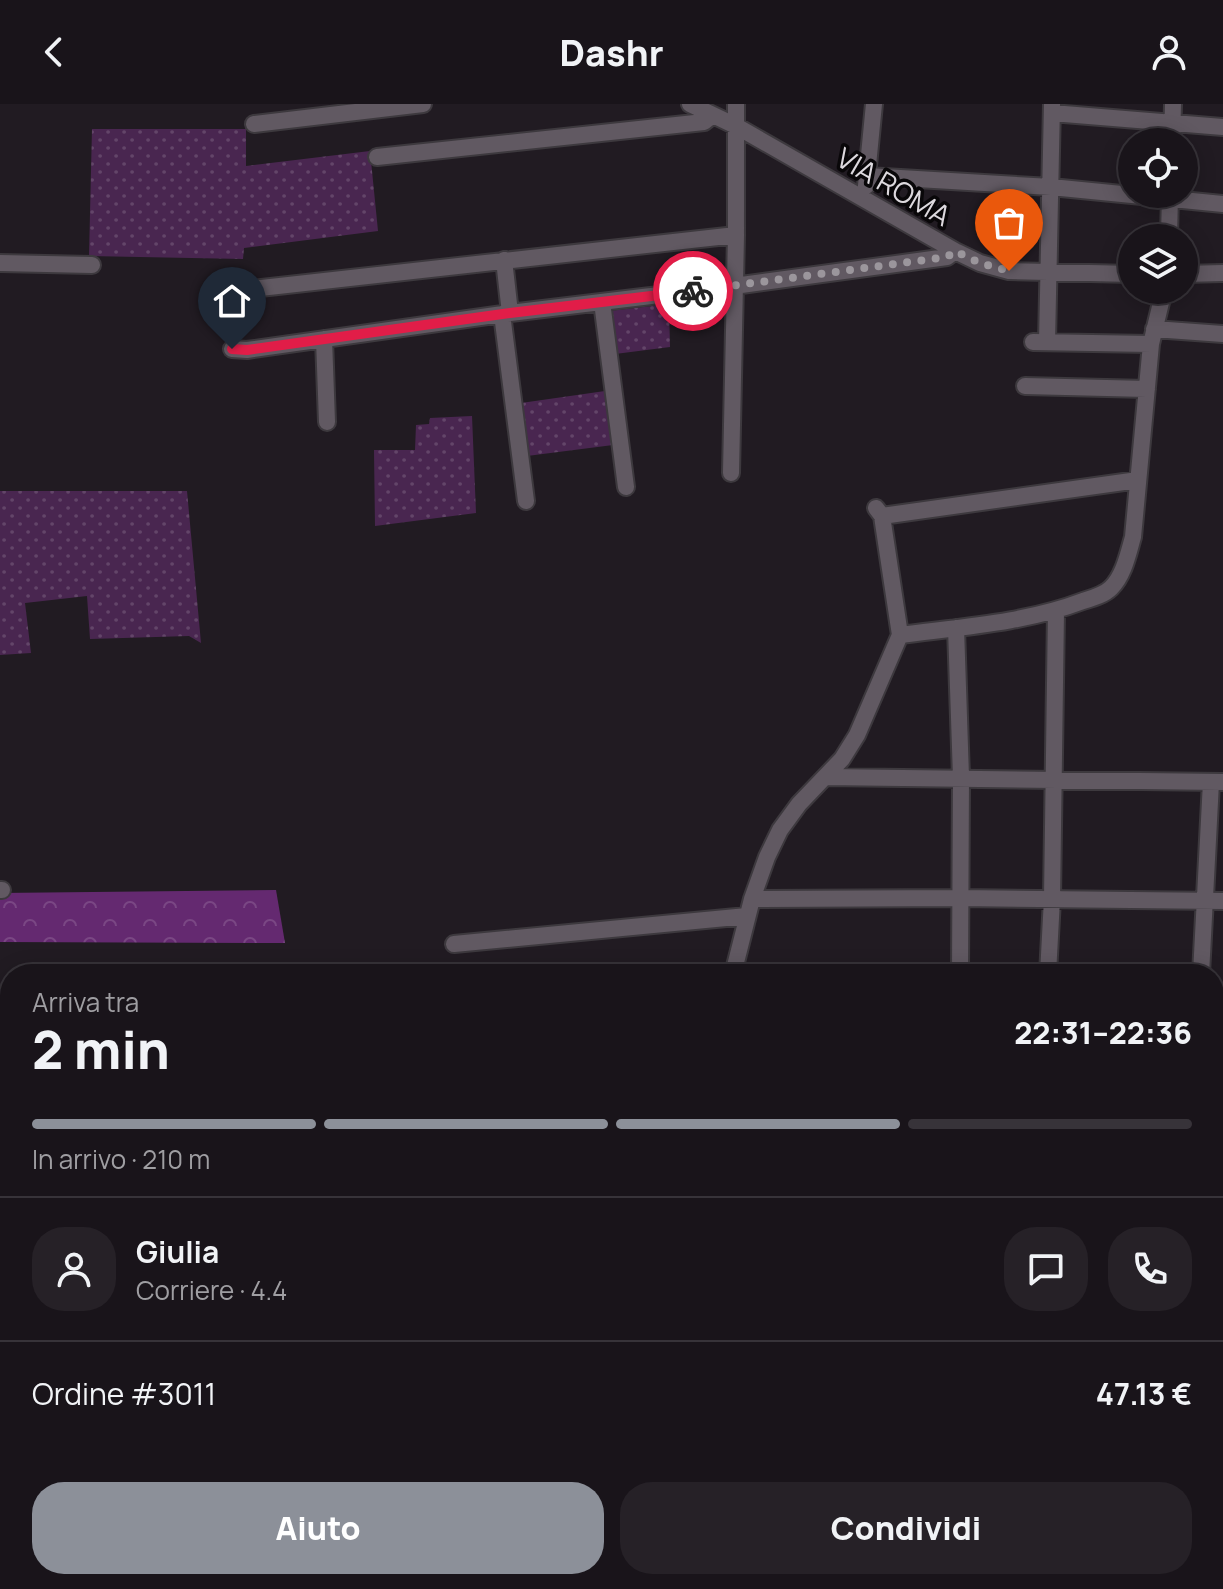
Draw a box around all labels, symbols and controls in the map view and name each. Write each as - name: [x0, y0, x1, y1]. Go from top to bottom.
- text: Dashr: [560, 28, 663, 77]
- icon: back: [32, 30, 76, 74]
- icon: person: [1147, 30, 1191, 74]
- map controls: [1118, 128, 1198, 304]
- button: locate: [1118, 128, 1198, 208]
- street label: VIA ROMA: [830, 138, 958, 234]
- pin: [975, 189, 1043, 271]
- icon: bag: [987, 201, 1031, 245]
- button: layers: [1118, 224, 1198, 304]
- courier: [653, 251, 733, 331]
- pin: [198, 267, 266, 349]
- icon: bike: [671, 269, 715, 313]
- icon: home: [210, 279, 254, 323]
- text: Arriva tra: [32, 984, 139, 1020]
- text: 22:31–22:36: [1014, 1012, 1192, 1053]
- text: 2 min: [32, 1014, 170, 1085]
- text: In arrivo · 210 m: [32, 1141, 210, 1177]
- button: person: [32, 1227, 116, 1311]
- button: chat: [1004, 1227, 1088, 1311]
- button: phone: [1108, 1227, 1192, 1311]
- text: Giulia: [136, 1231, 219, 1272]
- text: Corriere · 4.4: [136, 1272, 287, 1308]
- text: Ordine #3011: [32, 1373, 216, 1414]
- text: 47.13 €: [1096, 1373, 1192, 1414]
- button: Aiuto: [32, 1482, 604, 1574]
- button: Condividi: [620, 1482, 1192, 1574]

